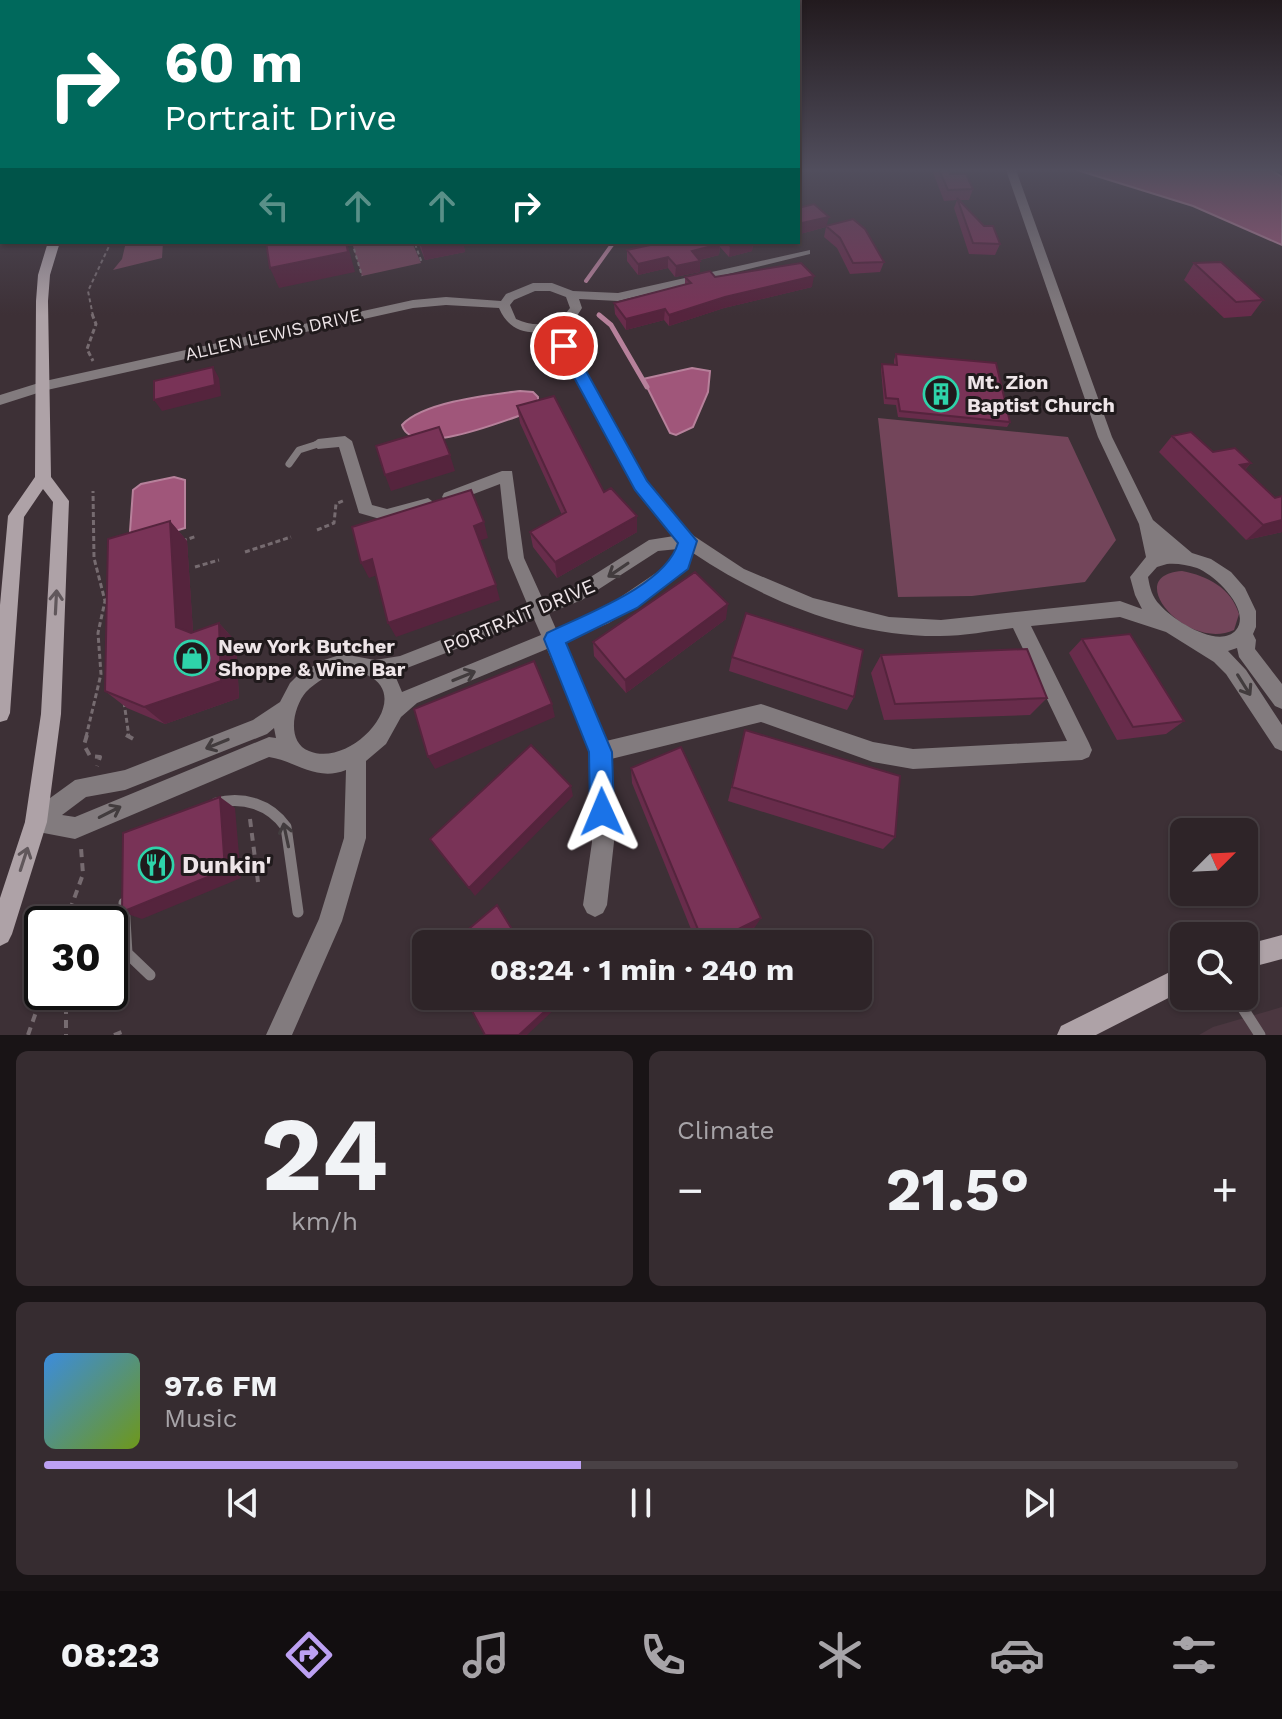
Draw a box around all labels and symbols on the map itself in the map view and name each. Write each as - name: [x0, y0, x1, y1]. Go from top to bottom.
- street label: ALLEN LEWIS DRIVE: [183, 303, 363, 365]
- pin: [530, 312, 598, 380]
- place label: Mt. Zion Baptist Church: [967, 370, 1115, 417]
- building icon: Mt. Zion Baptist Church: [922, 375, 960, 413]
- one-way arrow: [607, 562, 630, 578]
- street label: PORTRAIT DRIVE: [440, 573, 598, 659]
- one-way arrow: [49, 589, 64, 616]
- place label: New York Butcher Shoppe & Wine Bar: [218, 634, 406, 681]
- shop icon: New York Butcher Shoppe & Wine Bar: [173, 639, 211, 677]
- one-way arrow: [451, 667, 476, 682]
- one-way arrow: [1237, 673, 1253, 696]
- one-way arrow: [205, 738, 230, 753]
- position arrow: [560, 770, 644, 854]
- one-way arrow: [97, 804, 121, 820]
- north arrow: [1170, 818, 1258, 906]
- one-way arrow: [278, 823, 293, 849]
- restaurant icon: Dunkin': [137, 846, 175, 884]
- one-way arrow: [17, 847, 32, 873]
- place label: Dunkin': [182, 851, 272, 879]
- speed limit sign: 30: [24, 906, 128, 1010]

